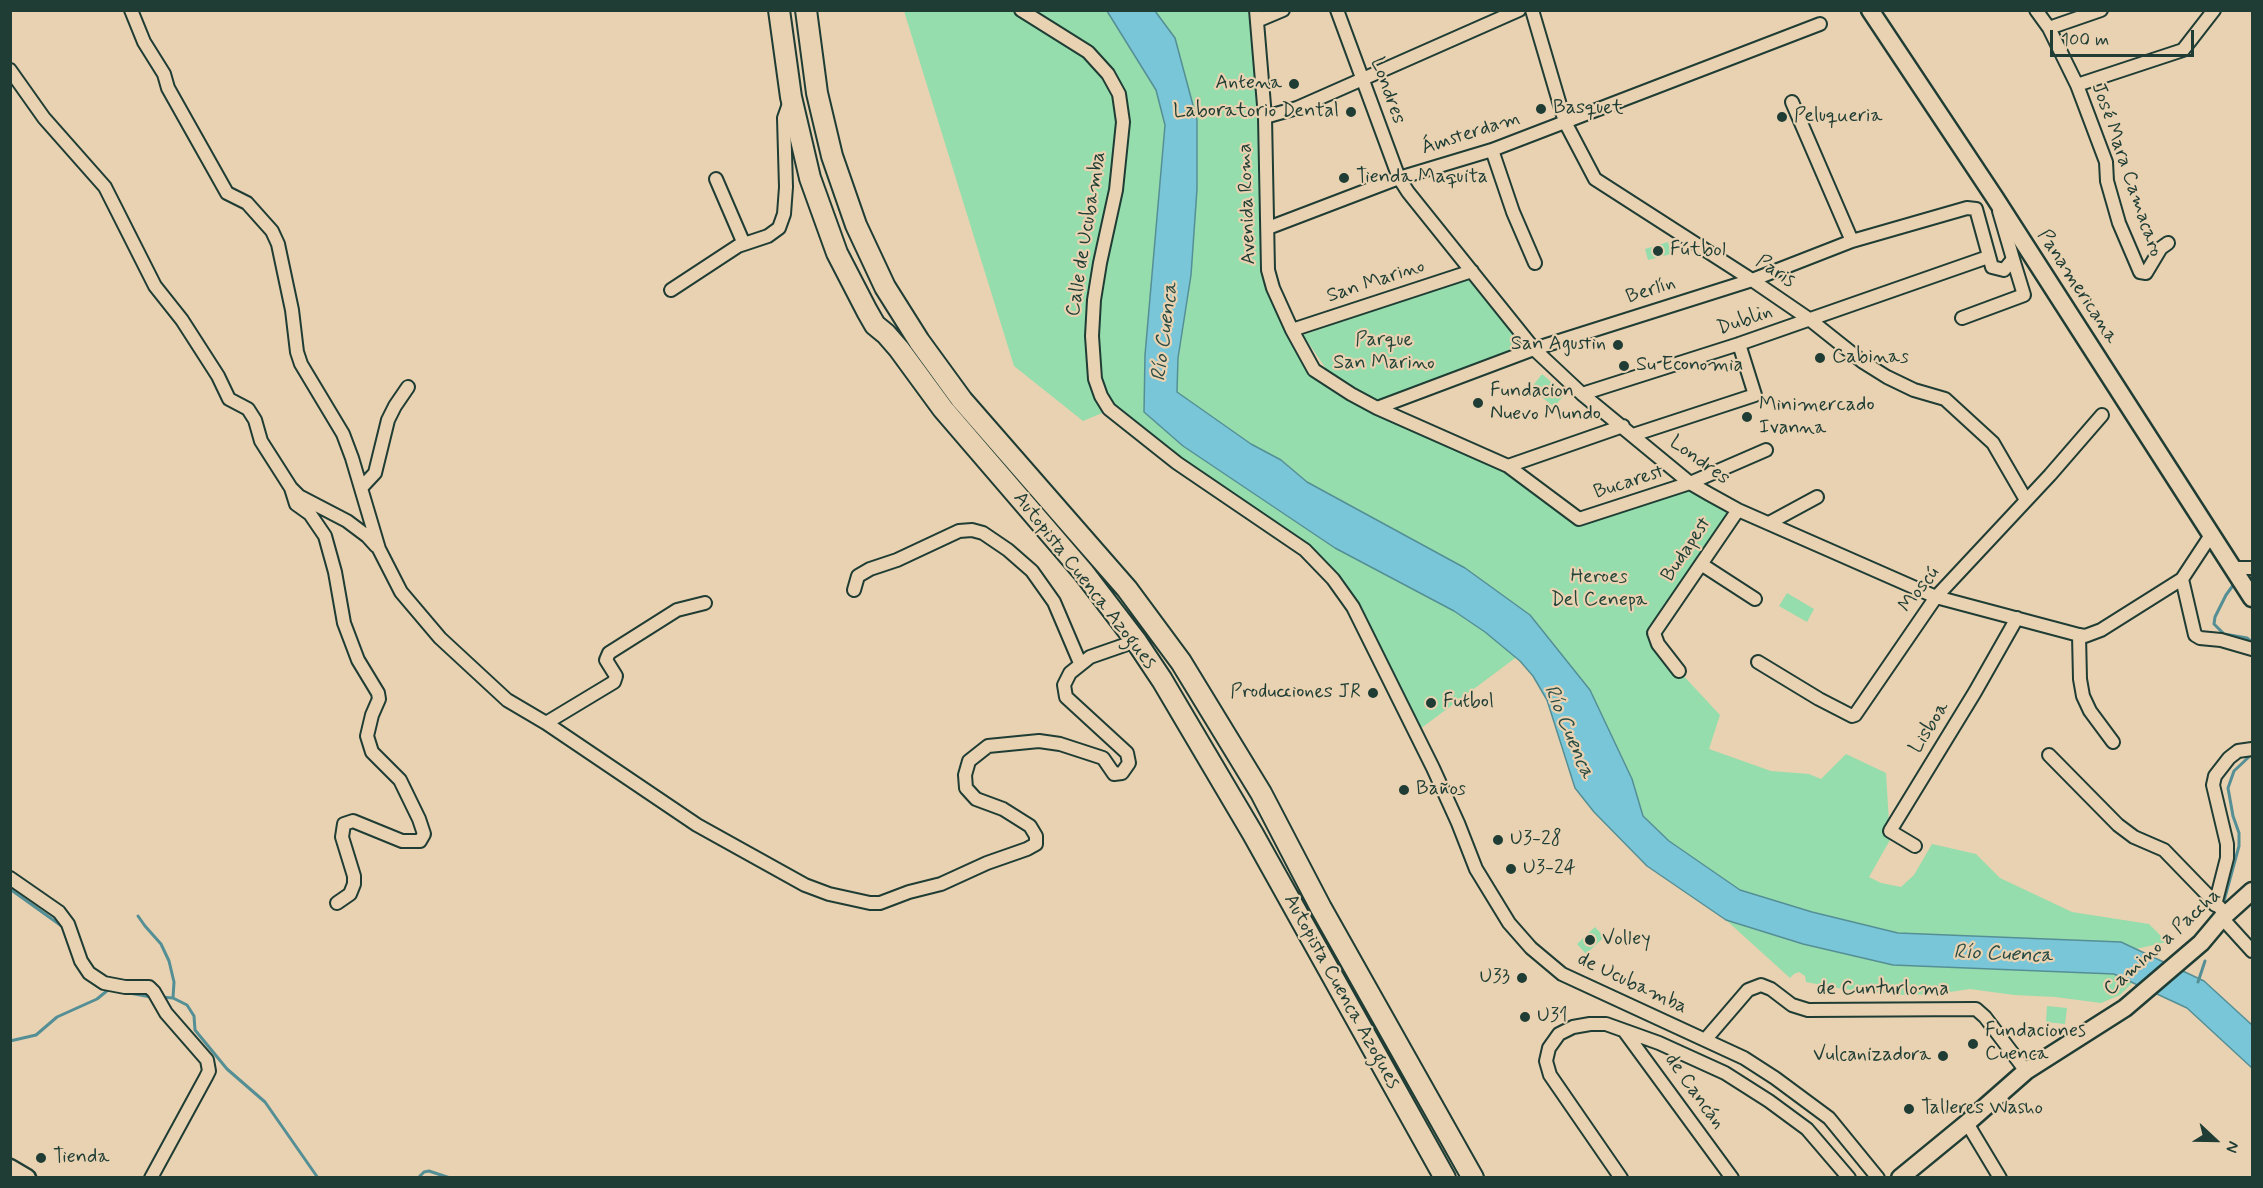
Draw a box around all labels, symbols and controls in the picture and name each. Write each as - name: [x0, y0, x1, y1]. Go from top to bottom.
- scale bar: [2053, 18, 2197, 56]
- text: 100 m: [2061, 28, 2109, 52]
- street label: Londres: [1364, 55, 1410, 127]
- place label: Antena: [1215, 72, 1282, 96]
- marker: Antena: [1287, 77, 1301, 91]
- street label: José Mara Camacaro: [2085, 80, 2167, 260]
- place label: Basquet: [1553, 97, 1624, 121]
- place label: Laboratorio Dental: [1173, 100, 1339, 124]
- marker: Basquet: [1534, 102, 1548, 116]
- marker: Laboratorio Dental: [1344, 105, 1358, 119]
- place label: Peluqueria: [1794, 105, 1883, 129]
- street label: Ámsterdam: [1419, 107, 1523, 161]
- marker: Peluqueria: [1775, 110, 1789, 124]
- street label: Avenida Roma: [1234, 143, 1262, 265]
- street label: Calle de Ucubamba: [1062, 150, 1112, 318]
- place label: Tienda Maquita: [1356, 166, 1488, 190]
- marker: Tienda Maquita: [1337, 171, 1351, 185]
- street label: Panamericana: [2031, 225, 2123, 349]
- place label: Fútbol: [1670, 239, 1726, 263]
- marker: Fútbol: [1651, 244, 1665, 258]
- street label: Paris: [1751, 250, 1799, 294]
- street label: San Marino: [1324, 255, 1428, 309]
- street label: Berlín: [1623, 272, 1679, 310]
- water label: Río Cuenca: [1147, 281, 1185, 383]
- street label: Dublin: [1714, 300, 1776, 342]
- park label: Parque San Marino: [1333, 329, 1435, 376]
- place label: San Agustin: [1511, 333, 1606, 357]
- marker: San Agustin: [1611, 338, 1625, 352]
- place label: Cabinas: [1832, 346, 1909, 370]
- marker: Cabinas: [1813, 351, 1827, 365]
- place label: Su Economia: [1636, 354, 1743, 378]
- marker: Su Economia: [1617, 359, 1631, 373]
- place label: Fundacion Nuevo Mundo: [1490, 380, 1601, 427]
- place label: Minimercado Ivanna: [1759, 394, 1875, 441]
- marker: Fundacion Nuevo Mundo: [1471, 396, 1485, 410]
- marker: Minimercado Ivanna: [1740, 410, 1754, 424]
- street label: Londres: [1664, 431, 1734, 491]
- street label: Bucarest: [1591, 460, 1667, 506]
- street label: Autopista Cuenca Azogues: [1007, 487, 1161, 675]
- street label: Budapest: [1657, 513, 1717, 587]
- street label: Moscú: [1895, 562, 1945, 618]
- park label: Heroes Del Cenepa: [1551, 566, 1647, 613]
- place label: Producciones JR: [1230, 681, 1361, 705]
- water label: Río Cuenca: [1537, 681, 1599, 783]
- marker: Producciones JR: [1366, 686, 1380, 700]
- place label: Futbol: [1443, 691, 1494, 715]
- marker: Futbol: [1424, 696, 1438, 710]
- street label: Lisboa: [1905, 698, 1955, 758]
- place label: Baños: [1416, 778, 1466, 802]
- marker: Baños: [1397, 783, 1411, 797]
- place label: U3-28: [1510, 828, 1562, 852]
- marker: U3-28: [1491, 833, 1505, 847]
- place label: U3-24: [1523, 857, 1576, 881]
- marker: U3-24: [1504, 862, 1518, 876]
- street label: Camino a Paccha: [2100, 884, 2226, 1002]
- street label: Autopista Cuenca Azogues: [1277, 890, 1405, 1094]
- place label: Volley: [1602, 928, 1651, 952]
- marker: Volley: [1583, 933, 1597, 947]
- water label: Río Cuenca: [1953, 941, 2053, 969]
- street label: de Ucubamba: [1573, 948, 1691, 1020]
- place label: U33: [1480, 966, 1510, 990]
- marker: U33: [1515, 971, 1529, 985]
- street label: de Cunturloma: [1817, 978, 1949, 1002]
- place label: U31: [1537, 1005, 1568, 1029]
- marker: U31: [1518, 1010, 1532, 1024]
- place label: Fundaciones Cuenca: [1985, 1020, 2086, 1067]
- marker: Fundaciones Cuenca: [1966, 1037, 1980, 1051]
- place label: Vulcanizadora: [1813, 1044, 1931, 1068]
- marker: Vulcanizadora: [1936, 1049, 1950, 1063]
- street label: de Cancán: [1659, 1050, 1729, 1134]
- place label: Talleres Washo: [1921, 1097, 2043, 1121]
- marker: Talleres Washo: [1902, 1102, 1916, 1116]
- north arrow: [2185, 1110, 2245, 1170]
- text: N: [2220, 1138, 2244, 1156]
- place label: Tienda: [53, 1146, 109, 1170]
- marker: Tienda: [34, 1151, 48, 1165]

